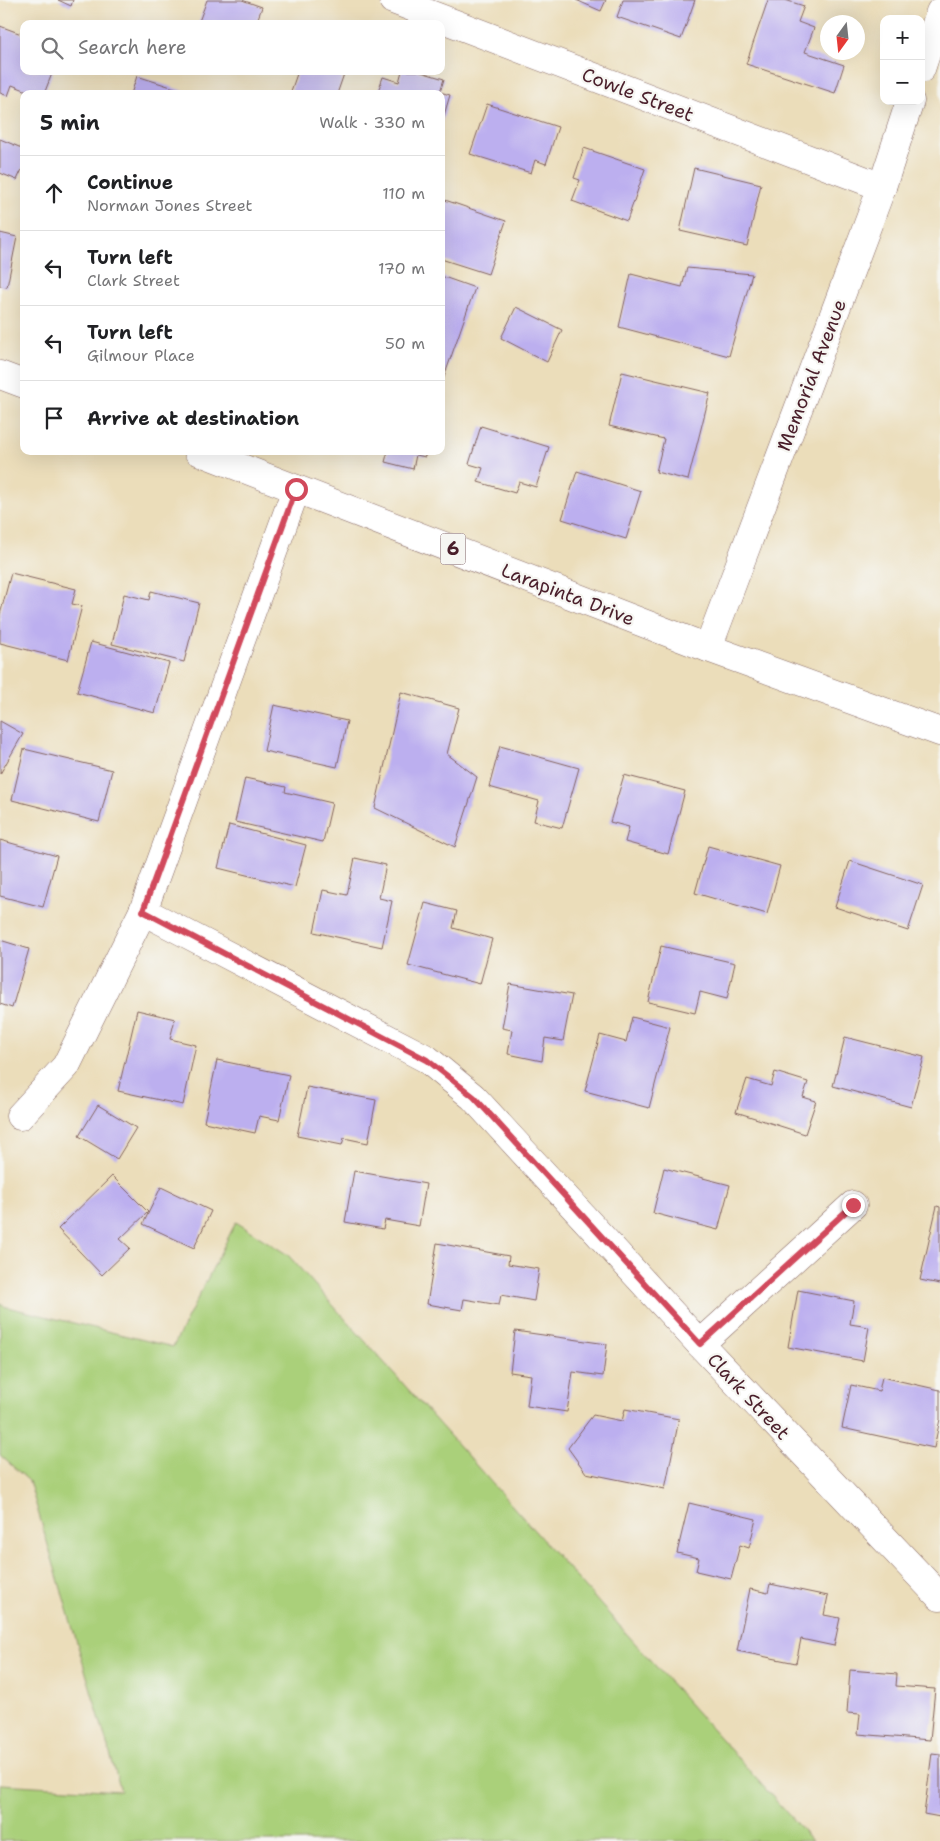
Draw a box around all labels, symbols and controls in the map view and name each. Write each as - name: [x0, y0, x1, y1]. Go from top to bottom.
- north arrow: [820, 15, 865, 60]
- map controls: [880, 15, 925, 105]
- button: +: [880, 15, 925, 60]
- search box: [20, 20, 445, 75]
- icon: search: [38, 34, 66, 62]
- text: Search here: [78, 35, 187, 60]
- button: −: [880, 60, 925, 105]
- street label: Cowle Street: [578, 62, 697, 127]
- text: 5 min: [40, 109, 100, 137]
- text: Walk · 330 m: [319, 112, 425, 133]
- text: Continue: [87, 170, 173, 195]
- icon: ahead: [40, 179, 68, 207]
- text: 110 m: [382, 183, 425, 204]
- text: Norman Jones Street: [87, 195, 253, 216]
- text: Turn left: [87, 245, 173, 270]
- icon: left: [40, 254, 68, 282]
- text: 170 m: [378, 258, 425, 279]
- text: Clark Street: [87, 270, 180, 291]
- street label: Memorial Avenue: [771, 296, 852, 455]
- text: Turn left: [87, 320, 173, 345]
- icon: left: [40, 329, 68, 357]
- text: 50 m: [385, 333, 425, 354]
- text: Gilmour Place: [87, 345, 195, 366]
- icon: arrive: [40, 404, 68, 432]
- text: Arrive at destination: [87, 406, 299, 431]
- route start: [285, 478, 308, 501]
- road number: 6: [440, 534, 466, 564]
- street label: Larapinta Drive: [497, 558, 638, 631]
- route end: [842, 1194, 865, 1217]
- street label: Clark Street: [702, 1347, 795, 1445]

